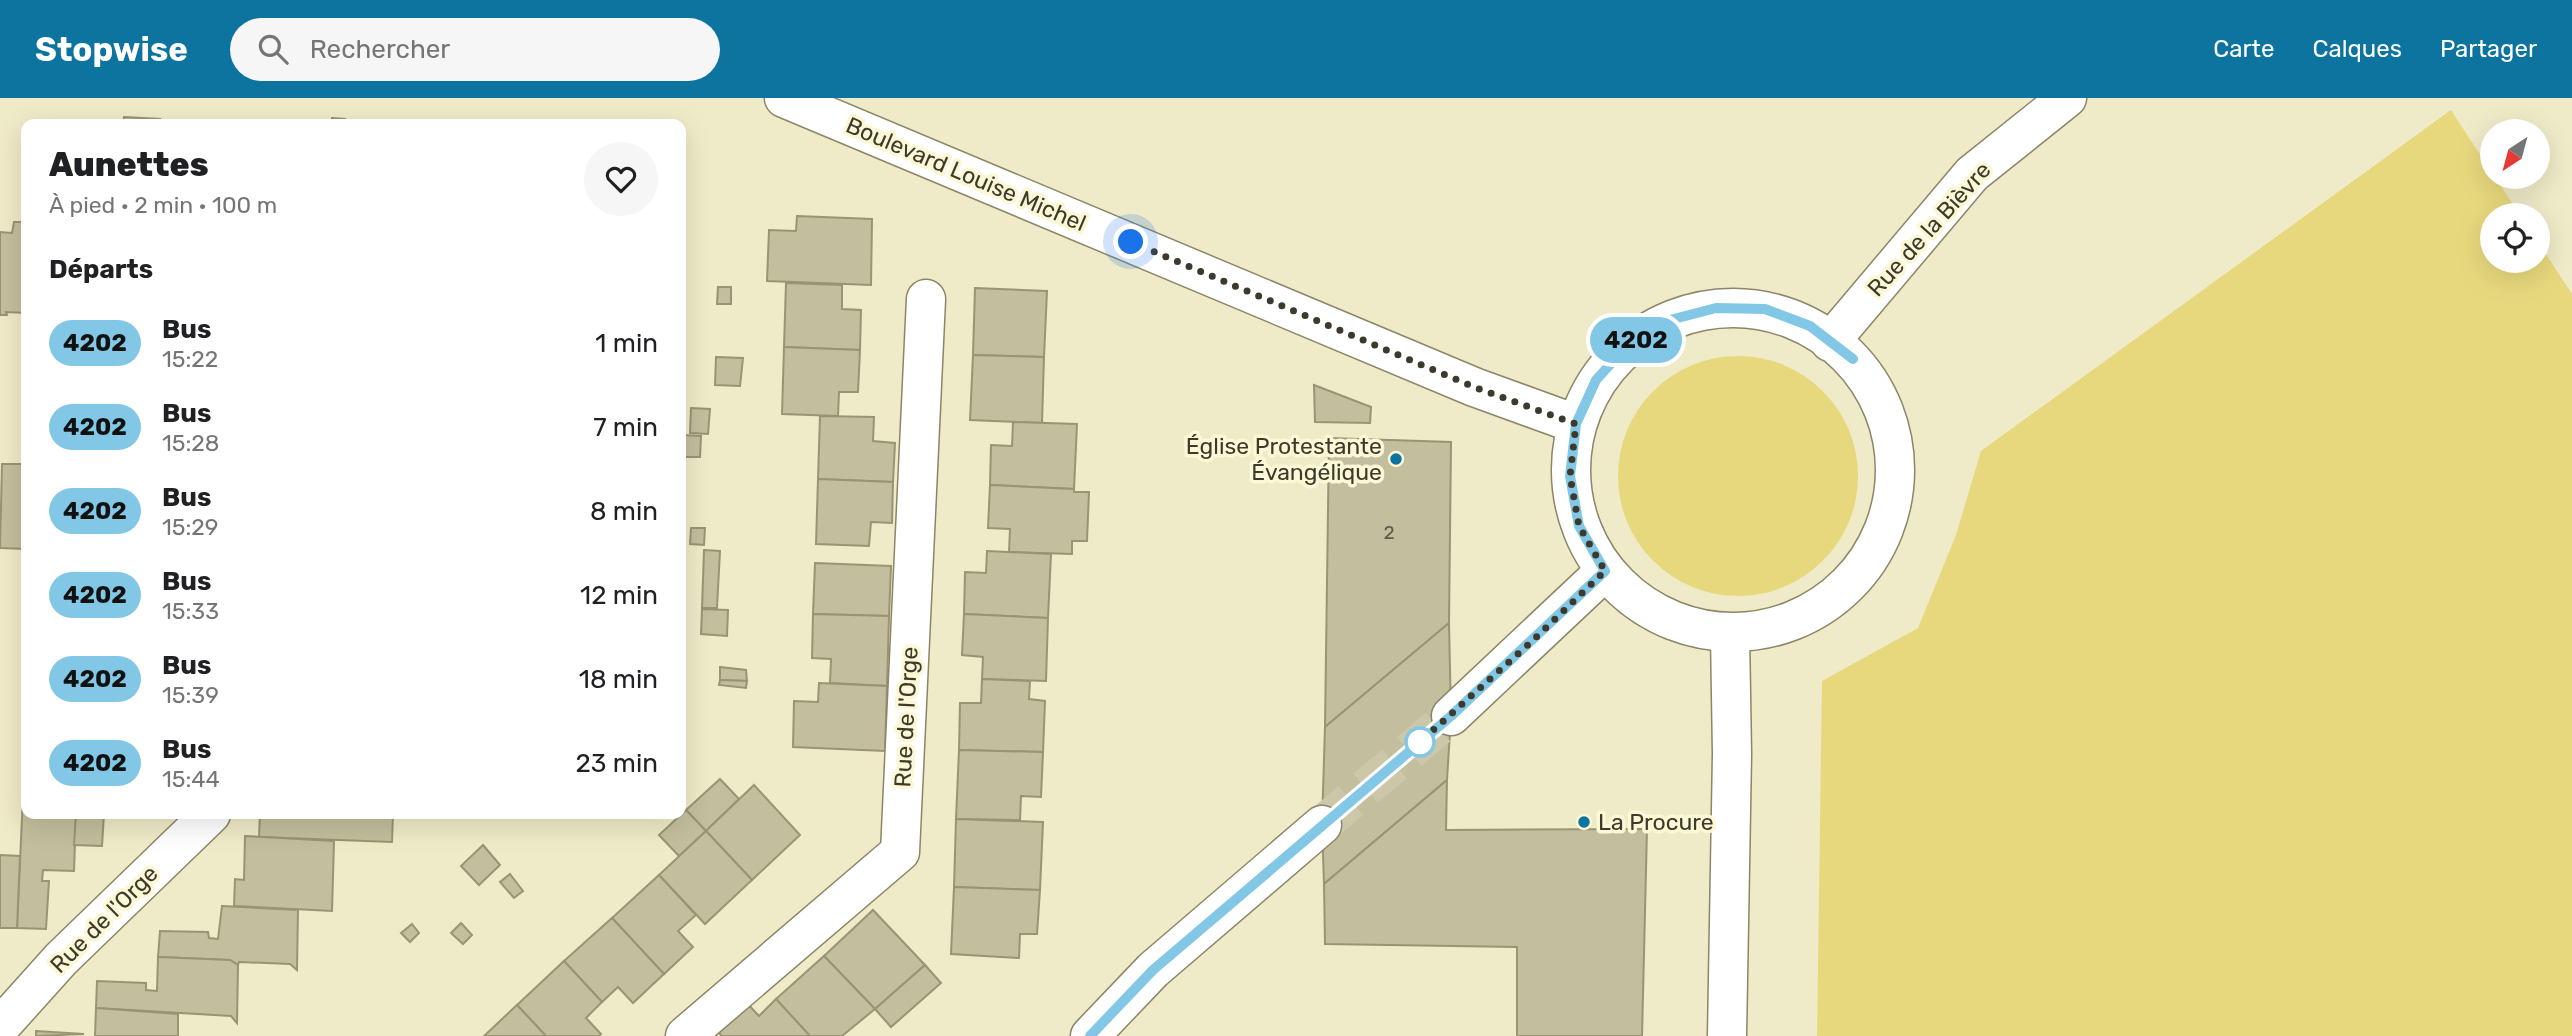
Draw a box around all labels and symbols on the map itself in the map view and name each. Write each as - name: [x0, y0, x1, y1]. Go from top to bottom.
- street label: Boulevard Louise Michel: [842, 111, 1090, 237]
- north arrow: [2480, 119, 2550, 189]
- street label: Rue de la Bièvre: [1861, 156, 1997, 302]
- your location: [1113, 224, 1148, 259]
- line badge: 4202: [1587, 317, 1685, 363]
- place label: Église Protestante Évangélique: [1186, 432, 1382, 486]
- marker: Église Protestante Évangélique: [1388, 451, 1404, 467]
- house number: 2: [1383, 521, 1395, 544]
- street label: Rue de l'Orge: [888, 646, 924, 788]
- unlabelled marker: [1405, 727, 1435, 757]
- place label: La Procure: [1598, 808, 1714, 836]
- marker: La Procure: [1576, 814, 1592, 830]
- street label: Rue de l'Orge: [44, 859, 164, 979]

